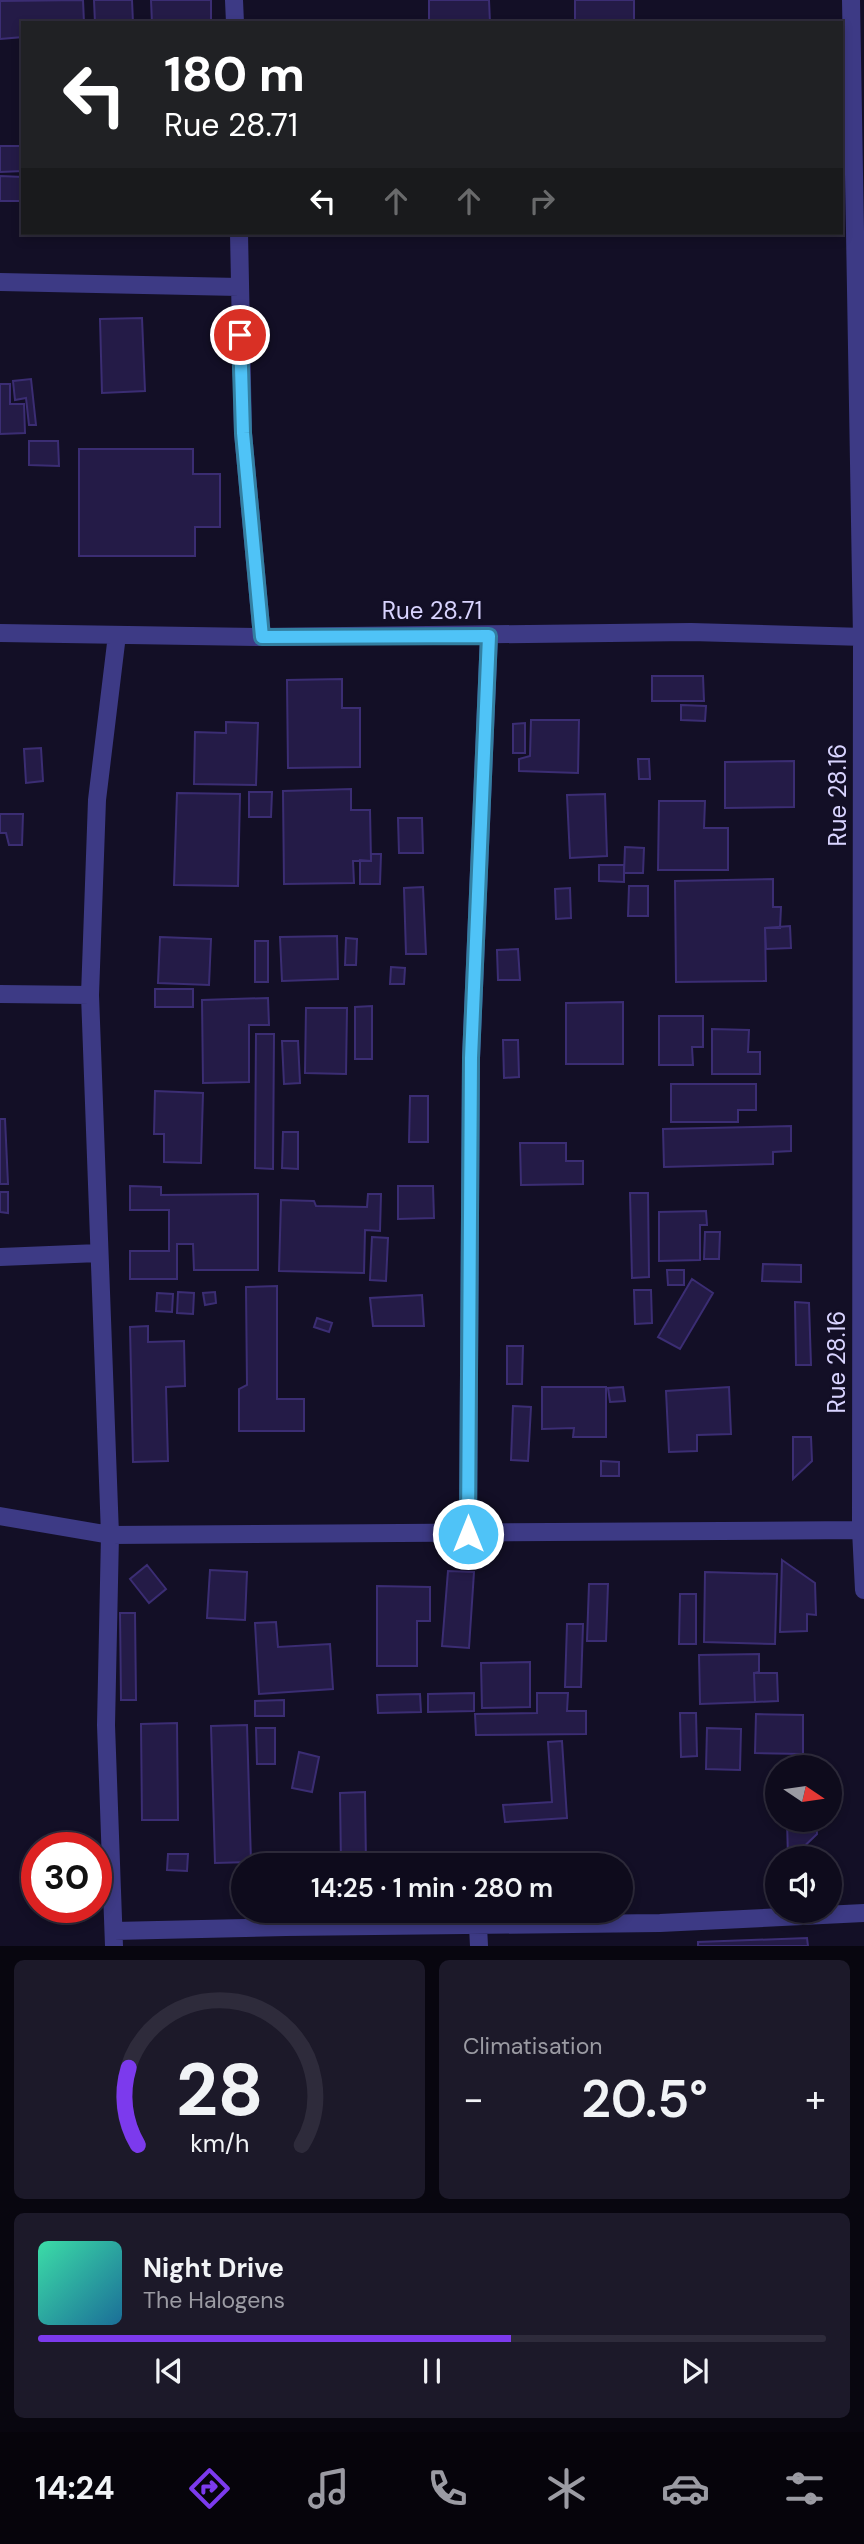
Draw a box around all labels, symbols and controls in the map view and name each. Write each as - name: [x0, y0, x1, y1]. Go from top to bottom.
- text: 180 m: [164, 42, 305, 106]
- icon: left: [49, 49, 140, 140]
- text: Rue 28.71: [164, 104, 298, 146]
- icon: left: [304, 182, 342, 220]
- icon: ahead: [377, 182, 415, 220]
- icon: ahead: [450, 182, 488, 220]
- icon: right: [523, 182, 561, 220]
- pin: [210, 305, 270, 365]
- icon: arrive: [221, 316, 259, 354]
- street label: Rue 28.71: [382, 595, 482, 626]
- street label: Rue 28.16: [822, 744, 853, 846]
- street label: Rue 28.16: [821, 1311, 852, 1413]
- position arrow: [431, 1497, 505, 1571]
- north arrow: [765, 1755, 842, 1832]
- map controls: [765, 1755, 842, 1923]
- speed limit sign: 30: [21, 1832, 112, 1923]
- button: sound: [765, 1846, 842, 1923]
- text: 14:25 · 1 min · 280 m: [311, 1871, 553, 1905]
- text: Climatisation: [463, 2031, 602, 2061]
- text: 28: [176, 2044, 263, 2139]
- text: 20.5°: [581, 2065, 708, 2133]
- text: −: [463, 2074, 484, 2124]
- text: +: [805, 2074, 826, 2124]
- text: km/h: [190, 2127, 249, 2160]
- text: Night Drive: [143, 2251, 284, 2285]
- text: The Halogens: [143, 2285, 285, 2315]
- icon: previous: [150, 2352, 188, 2390]
- icon: pause: [413, 2352, 451, 2390]
- icon: next: [676, 2352, 714, 2390]
- icon: directions: [185, 2464, 234, 2513]
- icon: music: [304, 2464, 353, 2513]
- icon: phone: [423, 2464, 472, 2513]
- icon: climate: [542, 2464, 591, 2513]
- icon: car: [661, 2464, 710, 2513]
- icon: filters: [780, 2464, 829, 2513]
- text: 14:24: [35, 2467, 115, 2509]

